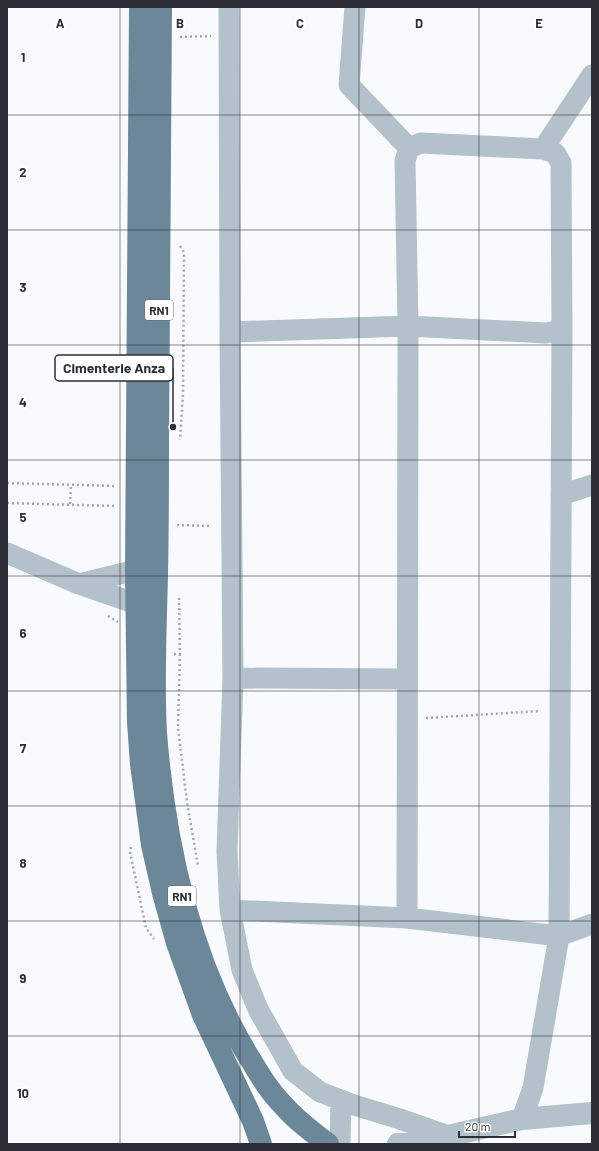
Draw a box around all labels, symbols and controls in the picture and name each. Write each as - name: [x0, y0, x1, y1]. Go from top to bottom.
- text: A: [56, 15, 65, 31]
- text: B: [176, 15, 184, 31]
- text: C: [296, 15, 304, 31]
- text: D: [415, 15, 423, 31]
- text: E: [535, 15, 543, 31]
- text: 1: [21, 49, 25, 65]
- text: 2: [19, 164, 27, 180]
- text: 3: [19, 279, 27, 295]
- road number: RN1: [145, 300, 173, 320]
- callout: Cimenterie Anza: [55, 355, 173, 381]
- text: Cimenterie Anza: [63, 359, 165, 376]
- text: 4: [19, 394, 27, 410]
- text: 5: [19, 509, 27, 525]
- text: 6: [20, 625, 27, 641]
- text: 7: [20, 740, 27, 756]
- text: 8: [19, 855, 27, 871]
- road number: RN1: [168, 886, 196, 906]
- text: 9: [20, 970, 27, 986]
- text: 10: [17, 1085, 29, 1101]
- scale bar: [459, 1113, 515, 1139]
- text: 20 m: [465, 1119, 491, 1133]

